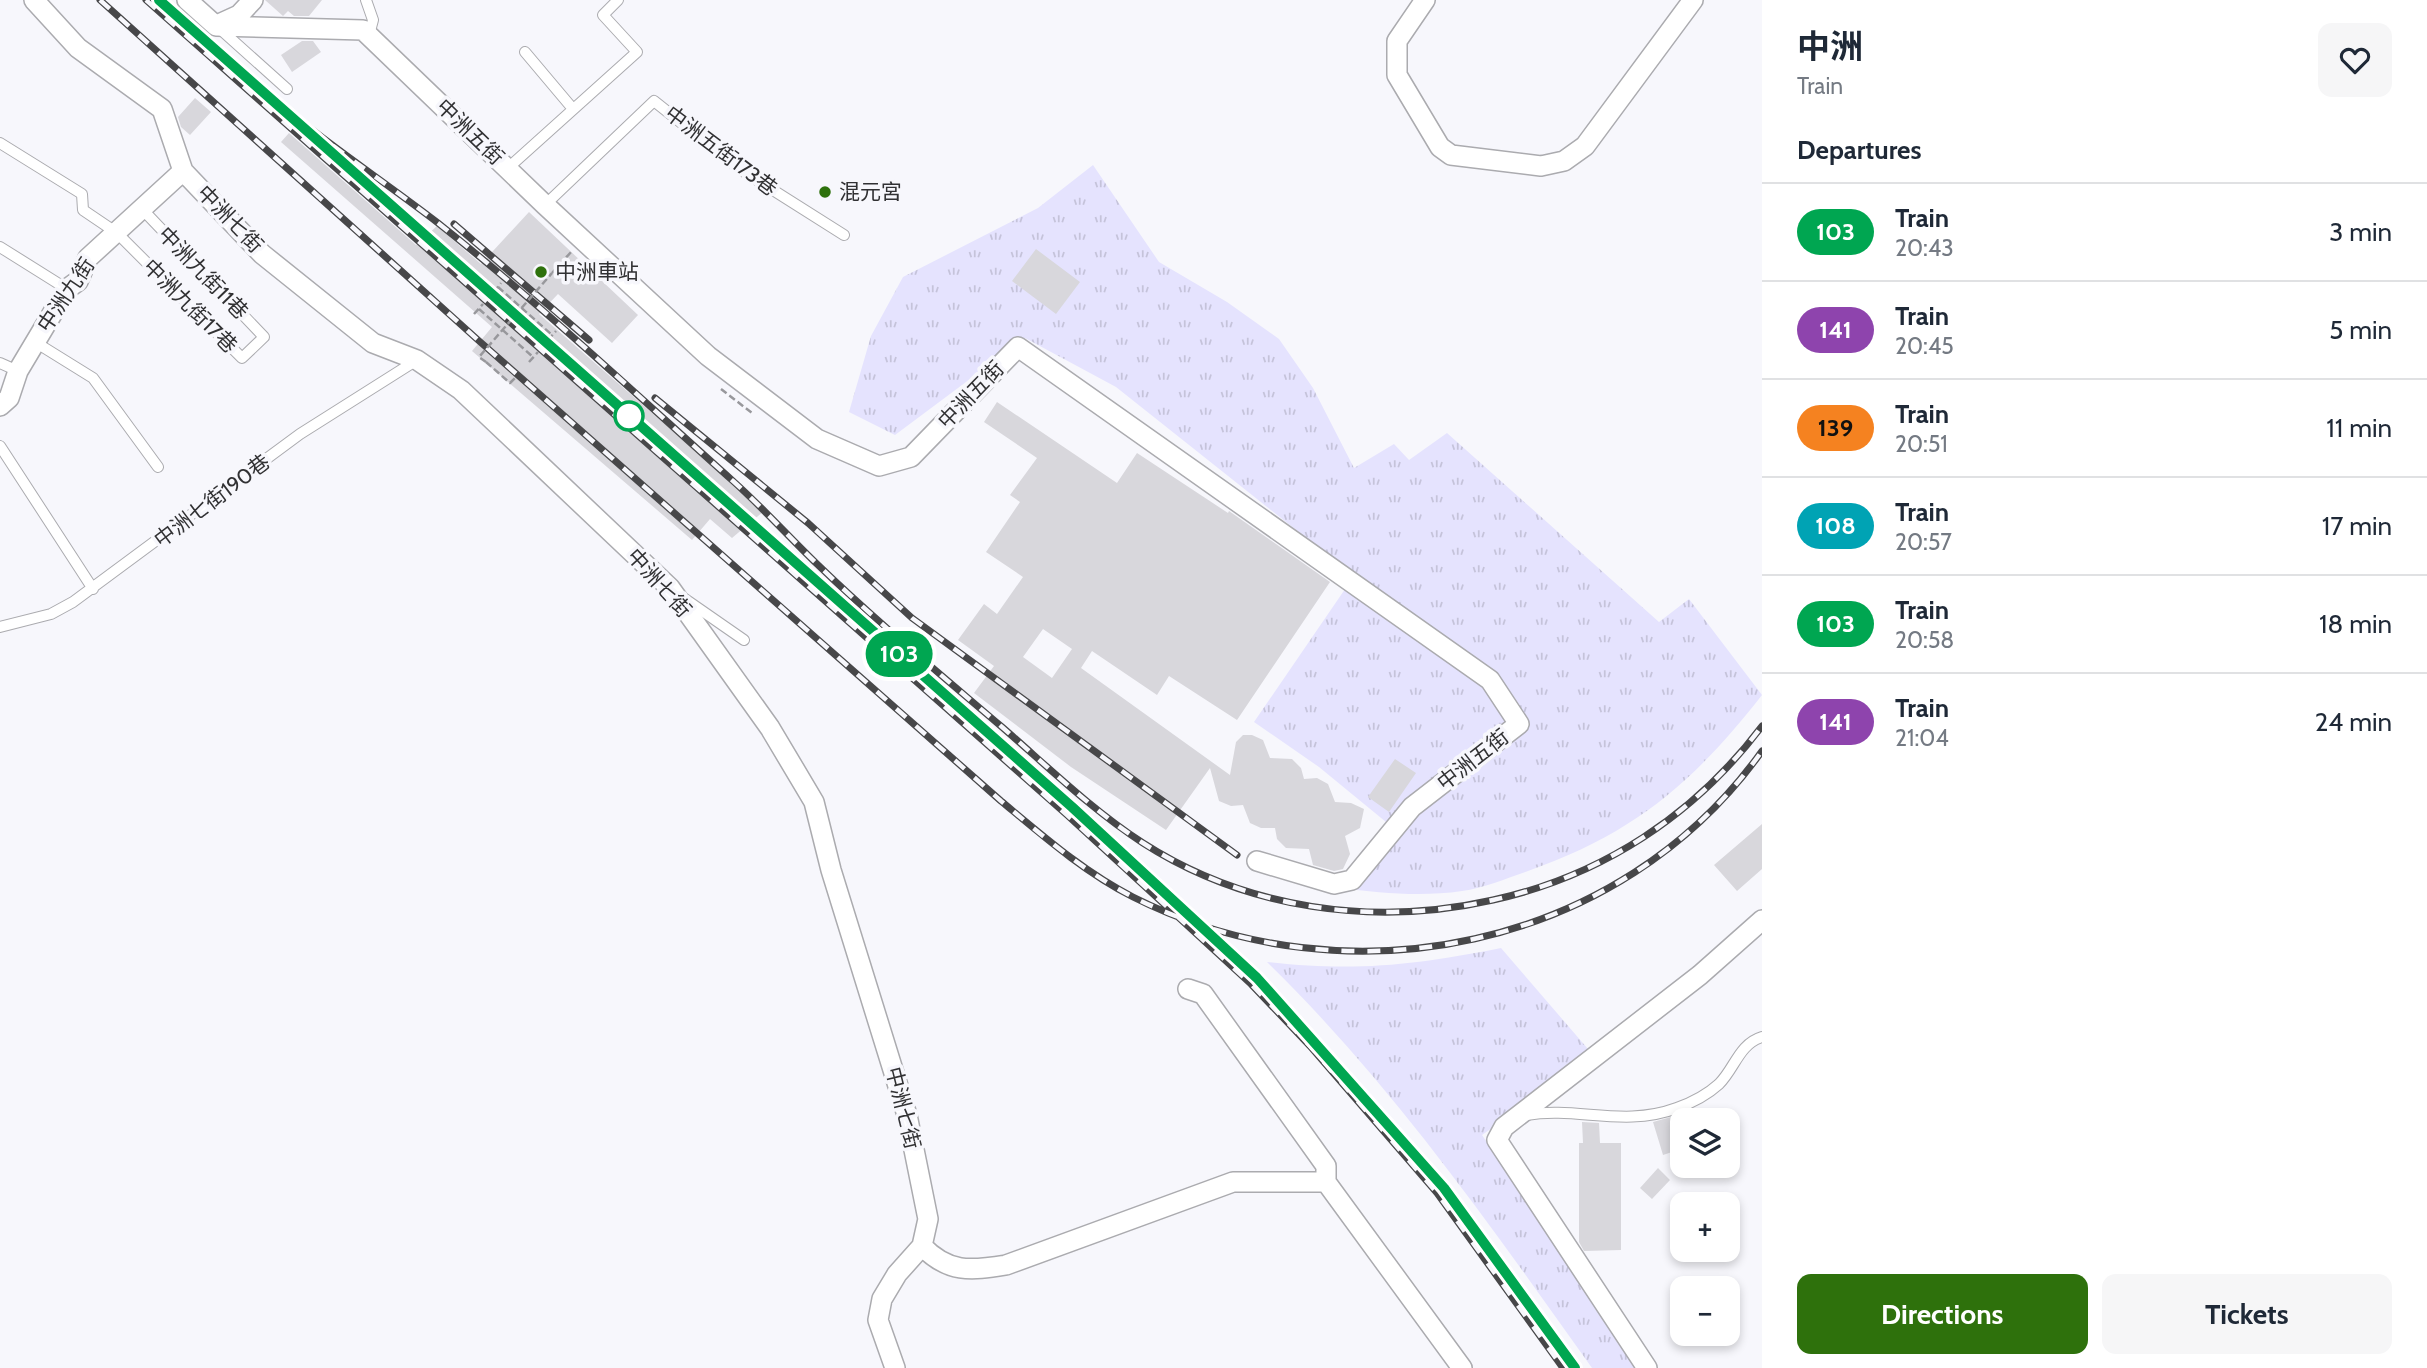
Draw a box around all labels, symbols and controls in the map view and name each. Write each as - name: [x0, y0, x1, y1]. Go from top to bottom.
- button: heart: [2318, 23, 2392, 97]
- text: 中洲: [1797, 26, 1863, 66]
- text: Train: [1797, 72, 1843, 100]
- street label: 中洲五街: [431, 93, 509, 170]
- street label: 中洲五街173巷: [660, 100, 782, 201]
- text: Departures: [1797, 134, 1921, 166]
- place label: 混元宮: [839, 179, 902, 204]
- street label: 中洲七街: [192, 180, 269, 258]
- marker: 混元宮: [817, 184, 833, 200]
- text: Train: [1895, 202, 1949, 234]
- text: 3 min: [2329, 216, 2392, 248]
- text: 103: [1816, 217, 1855, 246]
- street label: 中洲九街11巷: [153, 221, 254, 324]
- text: 20:43: [1895, 234, 1954, 262]
- street label: 中洲九街: [32, 253, 99, 337]
- street label: 中洲九街17巷: [138, 254, 242, 358]
- place label: 中洲車站: [555, 259, 639, 284]
- marker: 中洲車站: [533, 264, 549, 280]
- text: Train: [1895, 300, 1949, 332]
- text: 5 min: [2329, 314, 2392, 346]
- text: 141: [1819, 315, 1852, 344]
- text: 20:45: [1895, 332, 1954, 360]
- street label: 中洲五街: [932, 356, 1009, 434]
- text: Train: [1895, 398, 1949, 430]
- unlabelled marker: [614, 401, 644, 431]
- text: 11 min: [2326, 412, 2392, 444]
- text: 139: [1818, 413, 1853, 442]
- text: 20:51: [1895, 430, 1948, 458]
- street label: 中洲七街190巷: [149, 449, 275, 552]
- text: Train: [1895, 496, 1949, 528]
- text: 17 min: [2322, 510, 2392, 542]
- text: 108: [1815, 511, 1856, 540]
- text: 20:57: [1895, 528, 1952, 556]
- street label: 中洲七街: [622, 543, 697, 622]
- text: Train: [1895, 594, 1949, 626]
- text: 18 min: [2319, 608, 2392, 640]
- text: 103: [1816, 609, 1855, 638]
- text: 20:58: [1895, 626, 1954, 654]
- line badge: 103: [859, 631, 939, 677]
- text: 103: [880, 639, 918, 668]
- text: Train: [1895, 692, 1949, 724]
- text: 24 min: [2315, 706, 2392, 738]
- text: 141: [1819, 707, 1852, 736]
- street label: 中洲五街: [1432, 724, 1513, 795]
- text: 21:04: [1895, 724, 1949, 752]
- street label: 中洲七街: [881, 1064, 926, 1152]
- map controls: [1670, 1108, 1740, 1346]
- button: layers: [1670, 1108, 1740, 1178]
- button: +: [1670, 1192, 1740, 1262]
- button: Directions: [1797, 1274, 2088, 1354]
- button: Tickets: [2102, 1274, 2392, 1354]
- button: −: [1670, 1276, 1740, 1346]

